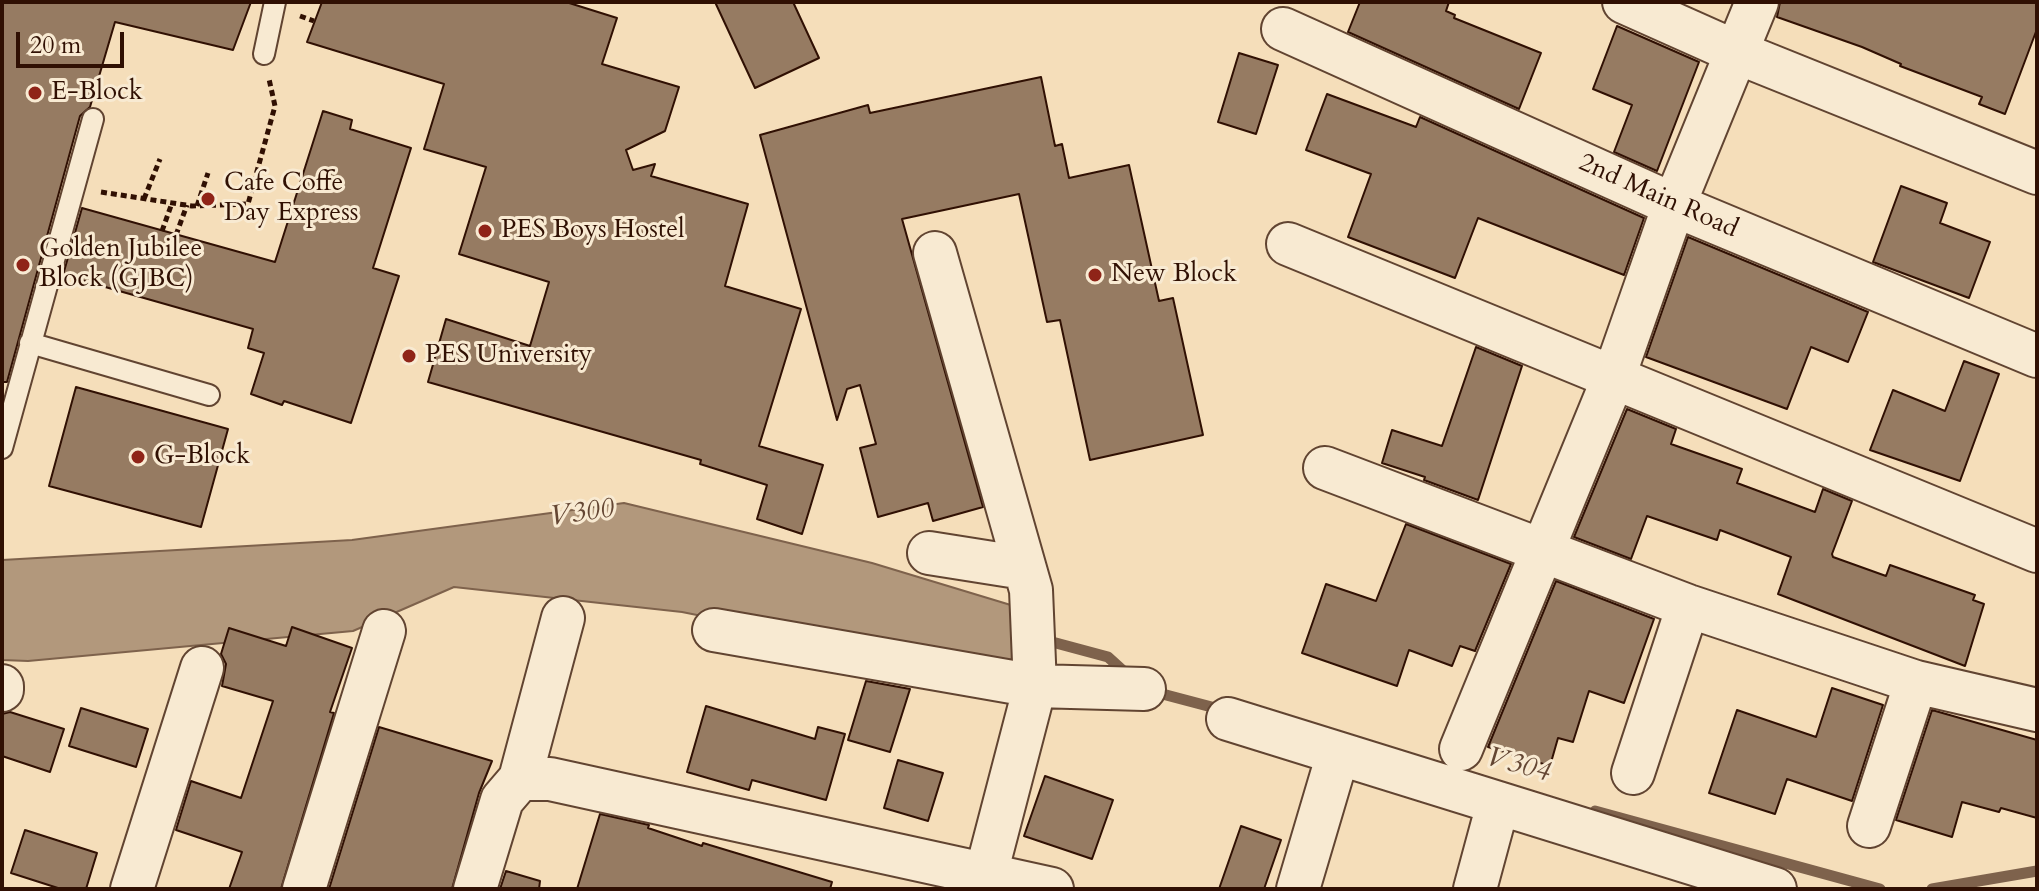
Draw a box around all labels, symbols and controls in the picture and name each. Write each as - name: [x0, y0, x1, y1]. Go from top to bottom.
- scale bar: [20, 16, 128, 66]
- text: 20 m: [30, 29, 81, 62]
- place label: E-Block: [51, 77, 143, 109]
- marker: E-Block: [26, 84, 44, 102]
- street label: 2nd Main Road: [1574, 148, 1742, 246]
- place label: Cafe Coffe Day Express: [224, 168, 359, 230]
- marker: Cafe Coffe Day Express: [199, 190, 217, 208]
- place label: PES Boys Hostel: [501, 215, 685, 247]
- marker: PES Boys Hostel: [476, 222, 494, 240]
- place label: Golden Jubilee Block (GJBC): [39, 234, 202, 296]
- marker: Golden Jubilee Block (GJBC): [14, 256, 32, 274]
- place label: New Block: [1111, 259, 1237, 291]
- marker: New Block: [1086, 266, 1104, 284]
- place label: PES University: [425, 340, 592, 372]
- marker: PES University: [400, 347, 418, 365]
- place label: G-Block: [154, 441, 250, 473]
- marker: G-Block: [129, 448, 147, 466]
- water label: V300: [548, 493, 616, 535]
- water label: V304: [1483, 741, 1553, 791]

